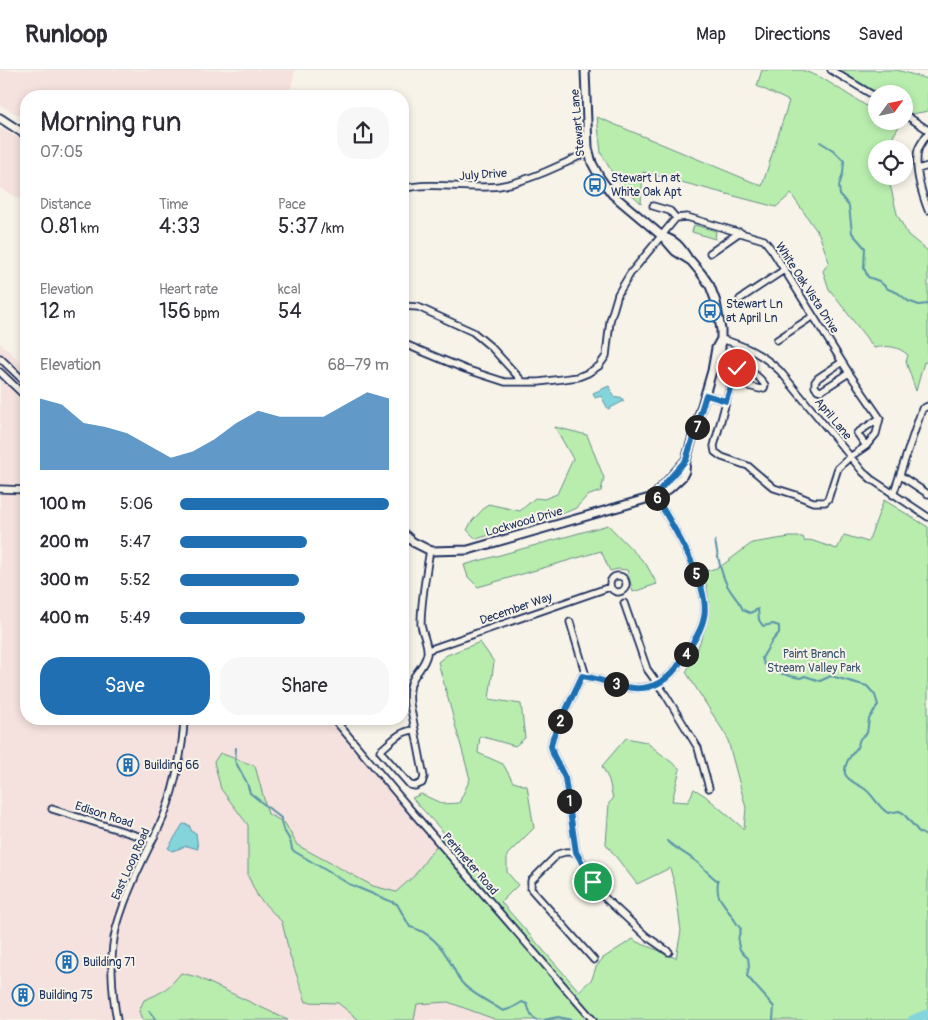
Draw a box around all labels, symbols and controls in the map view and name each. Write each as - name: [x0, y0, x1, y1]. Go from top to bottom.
- text: Runloop: [25, 20, 108, 49]
- text: Map: [696, 23, 726, 46]
- text: Directions: [754, 23, 830, 46]
- text: Saved: [858, 23, 903, 46]
- north arrow: [868, 85, 912, 130]
- map controls: [868, 85, 913, 185]
- street label: Stewart Lane: [568, 88, 588, 157]
- text: Morning run: [40, 105, 182, 140]
- button: share: [337, 107, 389, 159]
- button: locate: [868, 140, 913, 185]
- text: 07:05: [40, 142, 83, 162]
- street label: July Drive: [459, 166, 508, 184]
- place label: Stewart Ln at White Oak Apt: [611, 171, 682, 200]
- bus stop icon: Stewart Ln at White Oak Apt: [583, 173, 607, 197]
- text: Distance: [40, 196, 91, 213]
- text: Time: [159, 196, 188, 213]
- text: Pace: [278, 196, 306, 213]
- text: 0.81: [40, 213, 78, 240]
- text: 4:33: [159, 213, 200, 240]
- text: 5:37: [278, 213, 318, 240]
- text: km: [78, 220, 99, 237]
- text: /km: [318, 220, 344, 237]
- street label: White Oak Vista Drive: [772, 240, 842, 336]
- text: Elevation: [40, 281, 93, 298]
- text: Heart rate: [159, 281, 218, 298]
- text: kcal: [278, 281, 301, 298]
- place label: Stewart Ln at April Ln: [726, 297, 783, 326]
- text: 12: [40, 298, 60, 325]
- text: 156: [159, 298, 191, 325]
- text: 54: [278, 298, 302, 325]
- bus stop icon: Stewart Ln at April Ln: [698, 299, 722, 323]
- text: m: [60, 305, 75, 322]
- text: bpm: [191, 305, 220, 322]
- pin: [716, 347, 758, 389]
- icon: check: [723, 354, 751, 382]
- text: Elevation: [40, 355, 101, 375]
- text: 68–79 m: [328, 355, 389, 375]
- street label: April Lane: [811, 395, 855, 443]
- pin: 7: [684, 414, 710, 440]
- text: 7: [694, 419, 701, 436]
- pin: 6: [644, 486, 670, 510]
- text: 6: [653, 490, 662, 507]
- text: 100 m: [40, 494, 86, 514]
- text: 5:06: [120, 494, 153, 514]
- street label: Lockwood Drive: [484, 504, 564, 540]
- text: 200 m: [40, 532, 88, 552]
- text: 5:47: [120, 532, 151, 552]
- pin: 5: [684, 562, 708, 586]
- text: 5: [693, 566, 700, 583]
- text: 300 m: [40, 570, 88, 590]
- text: 5:52: [120, 570, 151, 590]
- street label: December Way: [478, 590, 554, 628]
- text: 400 m: [40, 608, 89, 628]
- text: 5:49: [120, 608, 150, 628]
- pin: 4: [674, 642, 698, 666]
- text: 4: [682, 646, 691, 663]
- park label: Paint Branch Stream Valley Park: [767, 647, 861, 676]
- button: Save: [40, 657, 210, 715]
- button: Share: [220, 657, 389, 715]
- pin: 3: [604, 672, 628, 696]
- text: 3: [613, 676, 620, 693]
- pin: 2: [548, 708, 572, 734]
- text: 2: [557, 713, 564, 730]
- building icon: Building 66: [116, 753, 140, 777]
- place label: Building 66: [144, 758, 199, 773]
- pin: 1: [556, 788, 582, 814]
- text: 1: [567, 793, 572, 810]
- street label: Edison Road: [73, 799, 135, 831]
- street label: East Loop Road: [108, 825, 154, 902]
- street label: Perimeter Road: [439, 830, 501, 898]
- pin: [572, 861, 614, 903]
- icon: arrive: [579, 868, 607, 896]
- building icon: Building 71: [55, 950, 79, 974]
- place label: Building 71: [83, 955, 135, 970]
- building icon: Building 75: [11, 983, 35, 1007]
- place label: Building 75: [39, 988, 93, 1003]

